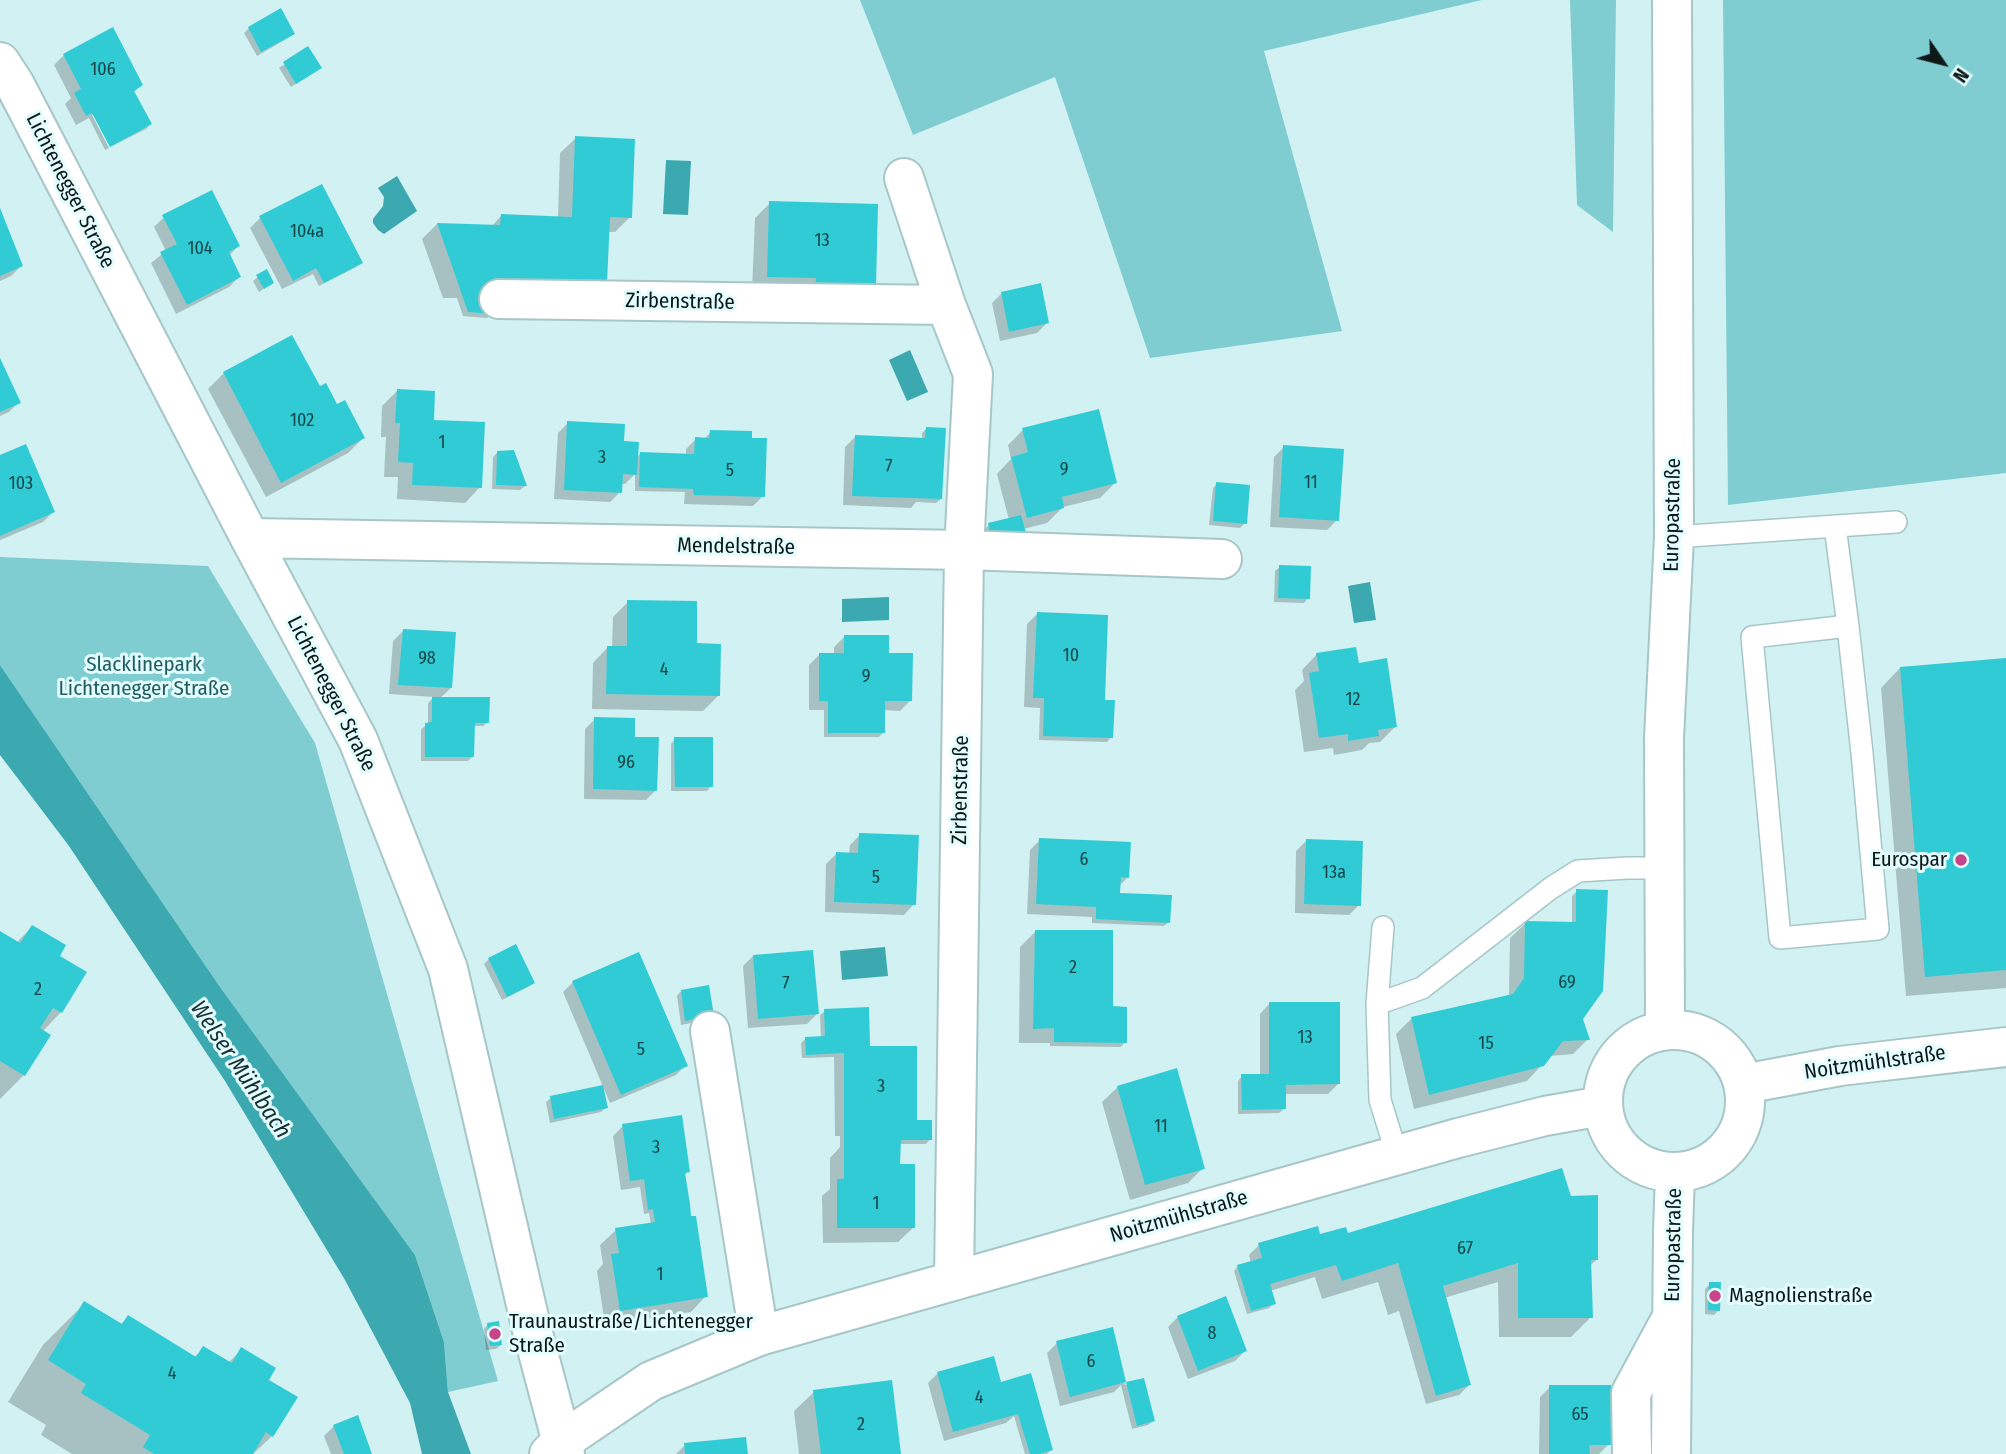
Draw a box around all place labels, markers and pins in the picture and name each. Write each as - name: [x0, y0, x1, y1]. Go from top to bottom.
- place label: Eurospar: [1871, 847, 1947, 873]
- marker: Eurospar: [1953, 852, 1969, 868]
- place label: Magnolienstraße: [1729, 1283, 1873, 1309]
- marker: Magnolienstraße: [1707, 1288, 1723, 1304]
- place label: Traunaustraße/Lichtenegger Straße: [509, 1309, 753, 1359]
- marker: Traunaustraße/Lichtenegger Straße: [487, 1326, 503, 1342]

